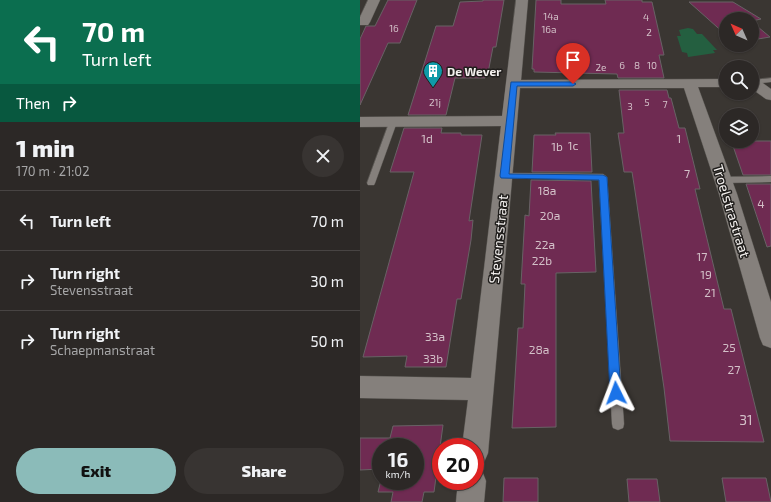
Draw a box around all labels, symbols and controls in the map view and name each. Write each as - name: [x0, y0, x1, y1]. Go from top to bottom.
- house number: 14a: [543, 10, 559, 22]
- house number: 4: [643, 11, 649, 23]
- north arrow: [719, 12, 759, 52]
- map controls: [719, 12, 759, 148]
- text: 70 m: [82, 14, 145, 48]
- icon: left: [16, 16, 68, 68]
- house number: 16: [389, 22, 399, 34]
- house number: 16a: [541, 23, 557, 35]
- house number: 2: [646, 26, 652, 38]
- pin: [556, 43, 590, 84]
- text: Turn left: [82, 48, 152, 70]
- icon: arrive: [562, 49, 584, 71]
- house number: 6: [619, 59, 625, 71]
- house number: 8: [634, 59, 640, 71]
- house number: 10: [647, 59, 657, 71]
- building icon: De Wever: [422, 60, 444, 88]
- button: search: [719, 60, 759, 100]
- house number: 2e: [596, 61, 607, 73]
- place label: De Wever: [447, 64, 501, 78]
- icon: right: [58, 92, 80, 114]
- text: Then: [16, 94, 50, 112]
- house number: 21j: [429, 96, 441, 108]
- house number: 5: [644, 96, 650, 108]
- house number: 7: [662, 98, 668, 110]
- house number: 3: [627, 100, 633, 112]
- button: layers: [719, 108, 759, 148]
- house number: 1d: [421, 131, 433, 145]
- house number: 1: [677, 131, 681, 145]
- text: 1 min: [16, 133, 75, 162]
- button: close: [302, 135, 344, 177]
- house number: 1c: [568, 138, 578, 152]
- house number: 1b: [551, 139, 563, 153]
- street label: Troelstrastraat: [710, 162, 754, 260]
- text: 170 m · 21:02: [16, 163, 90, 179]
- house number: 7: [684, 166, 690, 180]
- house number: 18a: [538, 183, 556, 197]
- street label: Stevensstraat: [485, 194, 511, 284]
- house number: 4: [757, 196, 765, 210]
- house number: 20a: [540, 208, 560, 222]
- icon: left: [16, 210, 38, 232]
- text: Turn left: [50, 212, 111, 230]
- text: 70 m: [311, 212, 344, 230]
- house number: 22a: [535, 237, 555, 251]
- house number: 17: [697, 249, 707, 263]
- house number: 22b: [532, 253, 552, 267]
- text: Turn right: [50, 264, 120, 282]
- house number: 19: [700, 267, 712, 281]
- icon: right: [16, 270, 38, 292]
- text: 30 m: [310, 272, 344, 290]
- text: Stevensstraat: [50, 282, 133, 298]
- house number: 21: [704, 285, 716, 299]
- text: Turn right: [50, 324, 120, 342]
- house number: 33a: [425, 329, 445, 343]
- icon: right: [16, 330, 38, 352]
- text: 50 m: [310, 332, 344, 350]
- house number: 25: [722, 340, 736, 354]
- text: Schaepmanstraat: [50, 342, 155, 358]
- house number: 28a: [529, 342, 549, 356]
- house number: 33b: [423, 351, 443, 365]
- house number: 27: [728, 362, 740, 376]
- position arrow: [595, 372, 637, 414]
- house number: 31: [739, 411, 753, 428]
- speed limit sign: 20: [432, 438, 484, 490]
- text: 16: [388, 447, 408, 471]
- button: Exit: [16, 448, 176, 494]
- button: Share: [184, 448, 344, 494]
- text: km/h: [386, 468, 410, 480]

